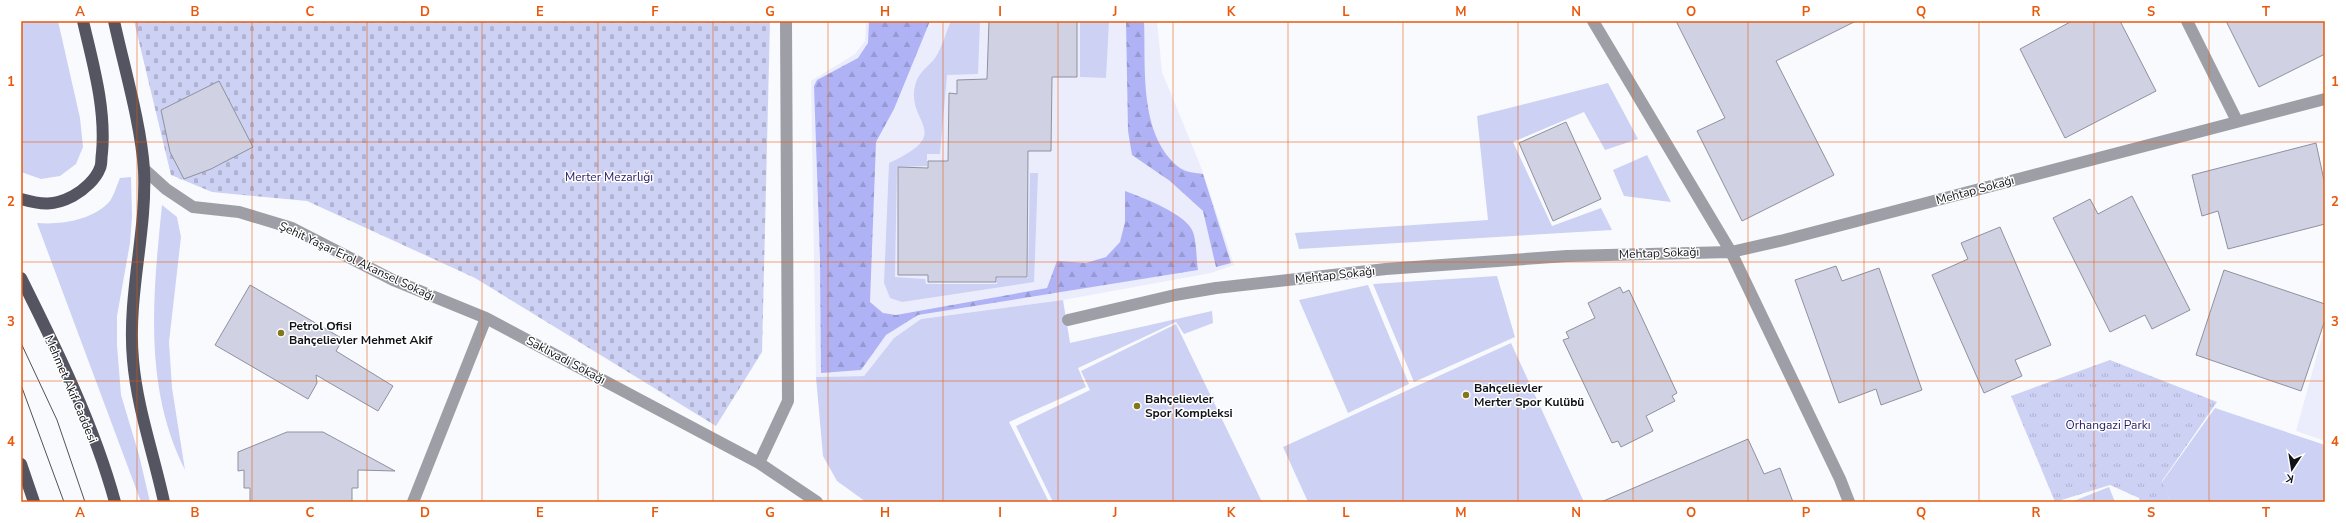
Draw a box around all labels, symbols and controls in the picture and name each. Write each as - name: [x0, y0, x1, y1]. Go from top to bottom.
- text: A: [75, 3, 85, 21]
- text: B: [191, 3, 200, 21]
- text: C: [306, 3, 315, 21]
- text: D: [420, 3, 430, 21]
- text: E: [536, 3, 544, 21]
- text: F: [651, 3, 659, 21]
- text: G: [765, 3, 775, 21]
- text: H: [880, 3, 890, 21]
- text: I: [998, 3, 1002, 21]
- text: J: [1112, 3, 1117, 21]
- text: K: [1227, 3, 1236, 21]
- text: L: [1342, 3, 1350, 21]
- text: M: [1455, 3, 1467, 21]
- text: N: [1571, 3, 1581, 21]
- text: O: [1686, 3, 1696, 21]
- text: P: [1802, 3, 1811, 21]
- text: Q: [1916, 3, 1926, 21]
- text: R: [2032, 3, 2041, 21]
- text: S: [2147, 3, 2155, 21]
- text: T: [2262, 3, 2271, 21]
- text: 1: [7, 73, 15, 91]
- text: 1: [2331, 73, 2339, 91]
- park label: Merter Mezarlığı: [565, 169, 653, 185]
- street label: Mehtap Sokağı: [1934, 172, 2016, 208]
- text: 2: [7, 193, 15, 211]
- text: 2: [2331, 193, 2339, 211]
- street label: Şehit Yaşar Erol Akansel Sokağı: [277, 218, 437, 304]
- street label: Mehtap Sokağı: [1619, 244, 1699, 262]
- street label: Mehtap Sokağı: [1294, 263, 1376, 287]
- text: 3: [7, 313, 15, 331]
- text: 3: [2331, 313, 2339, 331]
- place label: Petrol Ofisi Bahçelievler Mehmet Akif: [289, 318, 433, 348]
- marker: Petrol Ofisi Bahçelievler Mehmet Akif: [276, 328, 286, 338]
- street label: Saklıvadi Sokağı: [524, 332, 608, 388]
- street label: Mehmet Akif Caddesi: [41, 333, 101, 445]
- place label: Bahçelievler Merter Spor Kulübü: [1474, 380, 1584, 410]
- marker: Bahçelievler Merter Spor Kulübü: [1461, 390, 1471, 400]
- place label: Bahçelievler Spor Kompleksi: [1145, 391, 1233, 421]
- marker: Bahçelievler Spor Kompleksi: [1132, 401, 1142, 411]
- park label: Orhangazi Parkı: [2065, 417, 2151, 433]
- text: 4: [7, 433, 15, 451]
- text: 4: [2331, 433, 2339, 451]
- north arrow: [2272, 449, 2312, 489]
- text: K: [2284, 470, 2295, 486]
- text: A: [75, 504, 85, 522]
- text: B: [191, 504, 200, 522]
- text: C: [306, 504, 315, 522]
- text: D: [420, 504, 430, 522]
- text: E: [536, 504, 544, 522]
- text: F: [651, 504, 659, 522]
- text: G: [765, 504, 775, 522]
- text: H: [880, 504, 890, 522]
- text: I: [998, 504, 1002, 522]
- text: J: [1112, 504, 1117, 522]
- text: K: [1227, 504, 1236, 522]
- text: L: [1342, 504, 1350, 522]
- text: M: [1455, 504, 1467, 522]
- text: N: [1571, 504, 1581, 522]
- text: O: [1686, 504, 1696, 522]
- text: P: [1802, 504, 1811, 522]
- text: Q: [1916, 504, 1926, 522]
- text: R: [2032, 504, 2041, 522]
- text: S: [2147, 504, 2155, 522]
- text: T: [2262, 504, 2271, 522]

